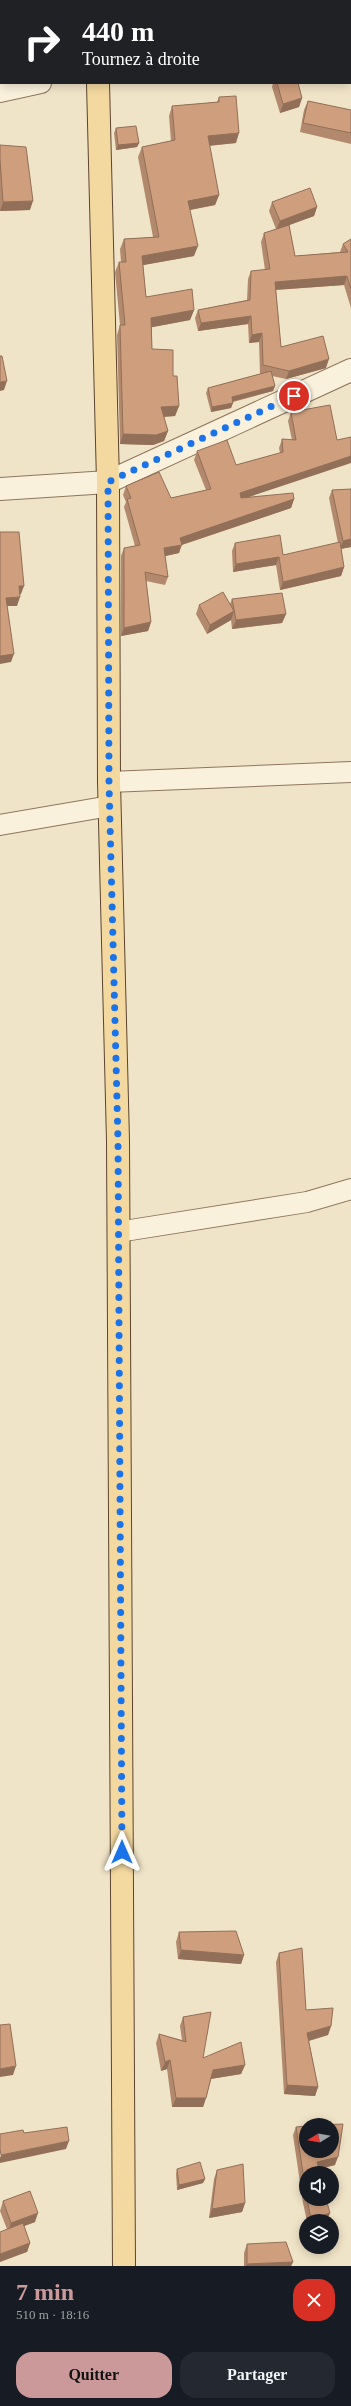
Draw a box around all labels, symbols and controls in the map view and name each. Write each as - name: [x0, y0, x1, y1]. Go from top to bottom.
- icon: right: [16, 16, 68, 68]
- text: 440 m: [82, 16, 154, 47]
- text: Tournez à droite: [82, 49, 200, 69]
- pin: [277, 379, 311, 413]
- icon: arrive: [283, 385, 305, 407]
- position arrow: [101, 1831, 143, 1873]
- north arrow: [299, 2118, 339, 2158]
- map controls: [299, 2118, 339, 2254]
- button: sound: [299, 2166, 339, 2206]
- button: layers: [299, 2214, 339, 2254]
- text: 7 min: [16, 2279, 74, 2305]
- button: close: [293, 2279, 335, 2321]
- text: 510 m · 18:16: [16, 2307, 89, 2322]
- button: Quitter: [16, 2352, 172, 2398]
- button: Partager: [180, 2352, 335, 2398]

